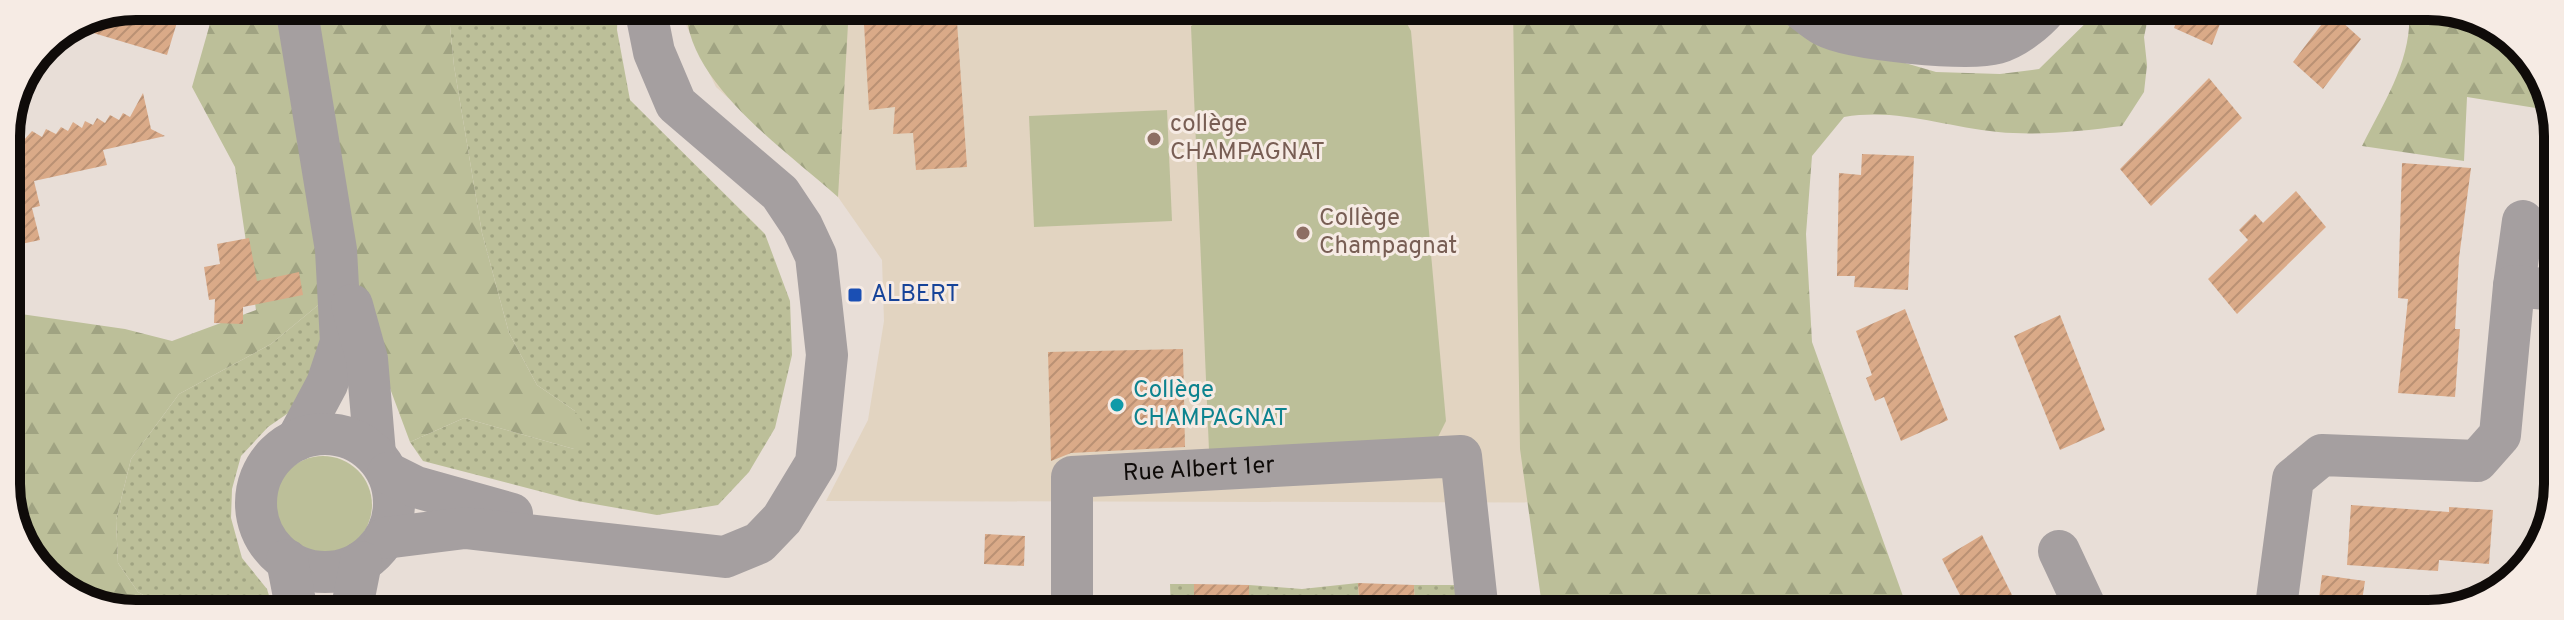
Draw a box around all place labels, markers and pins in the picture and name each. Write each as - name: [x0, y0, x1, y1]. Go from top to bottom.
- place label: collège CHAMPAGNAT: [1170, 110, 1325, 168]
- marker: collège CHAMPAGNAT: [1145, 130, 1163, 148]
- place label: Collège Champagnat: [1319, 204, 1457, 262]
- marker: Collège Champagnat: [1294, 224, 1312, 242]
- place label: ALBERT: [871, 280, 960, 310]
- marker: ALBERT: [846, 286, 864, 304]
- place label: Collège CHAMPAGNAT: [1133, 376, 1288, 434]
- marker: Collège CHAMPAGNAT: [1108, 396, 1126, 414]

